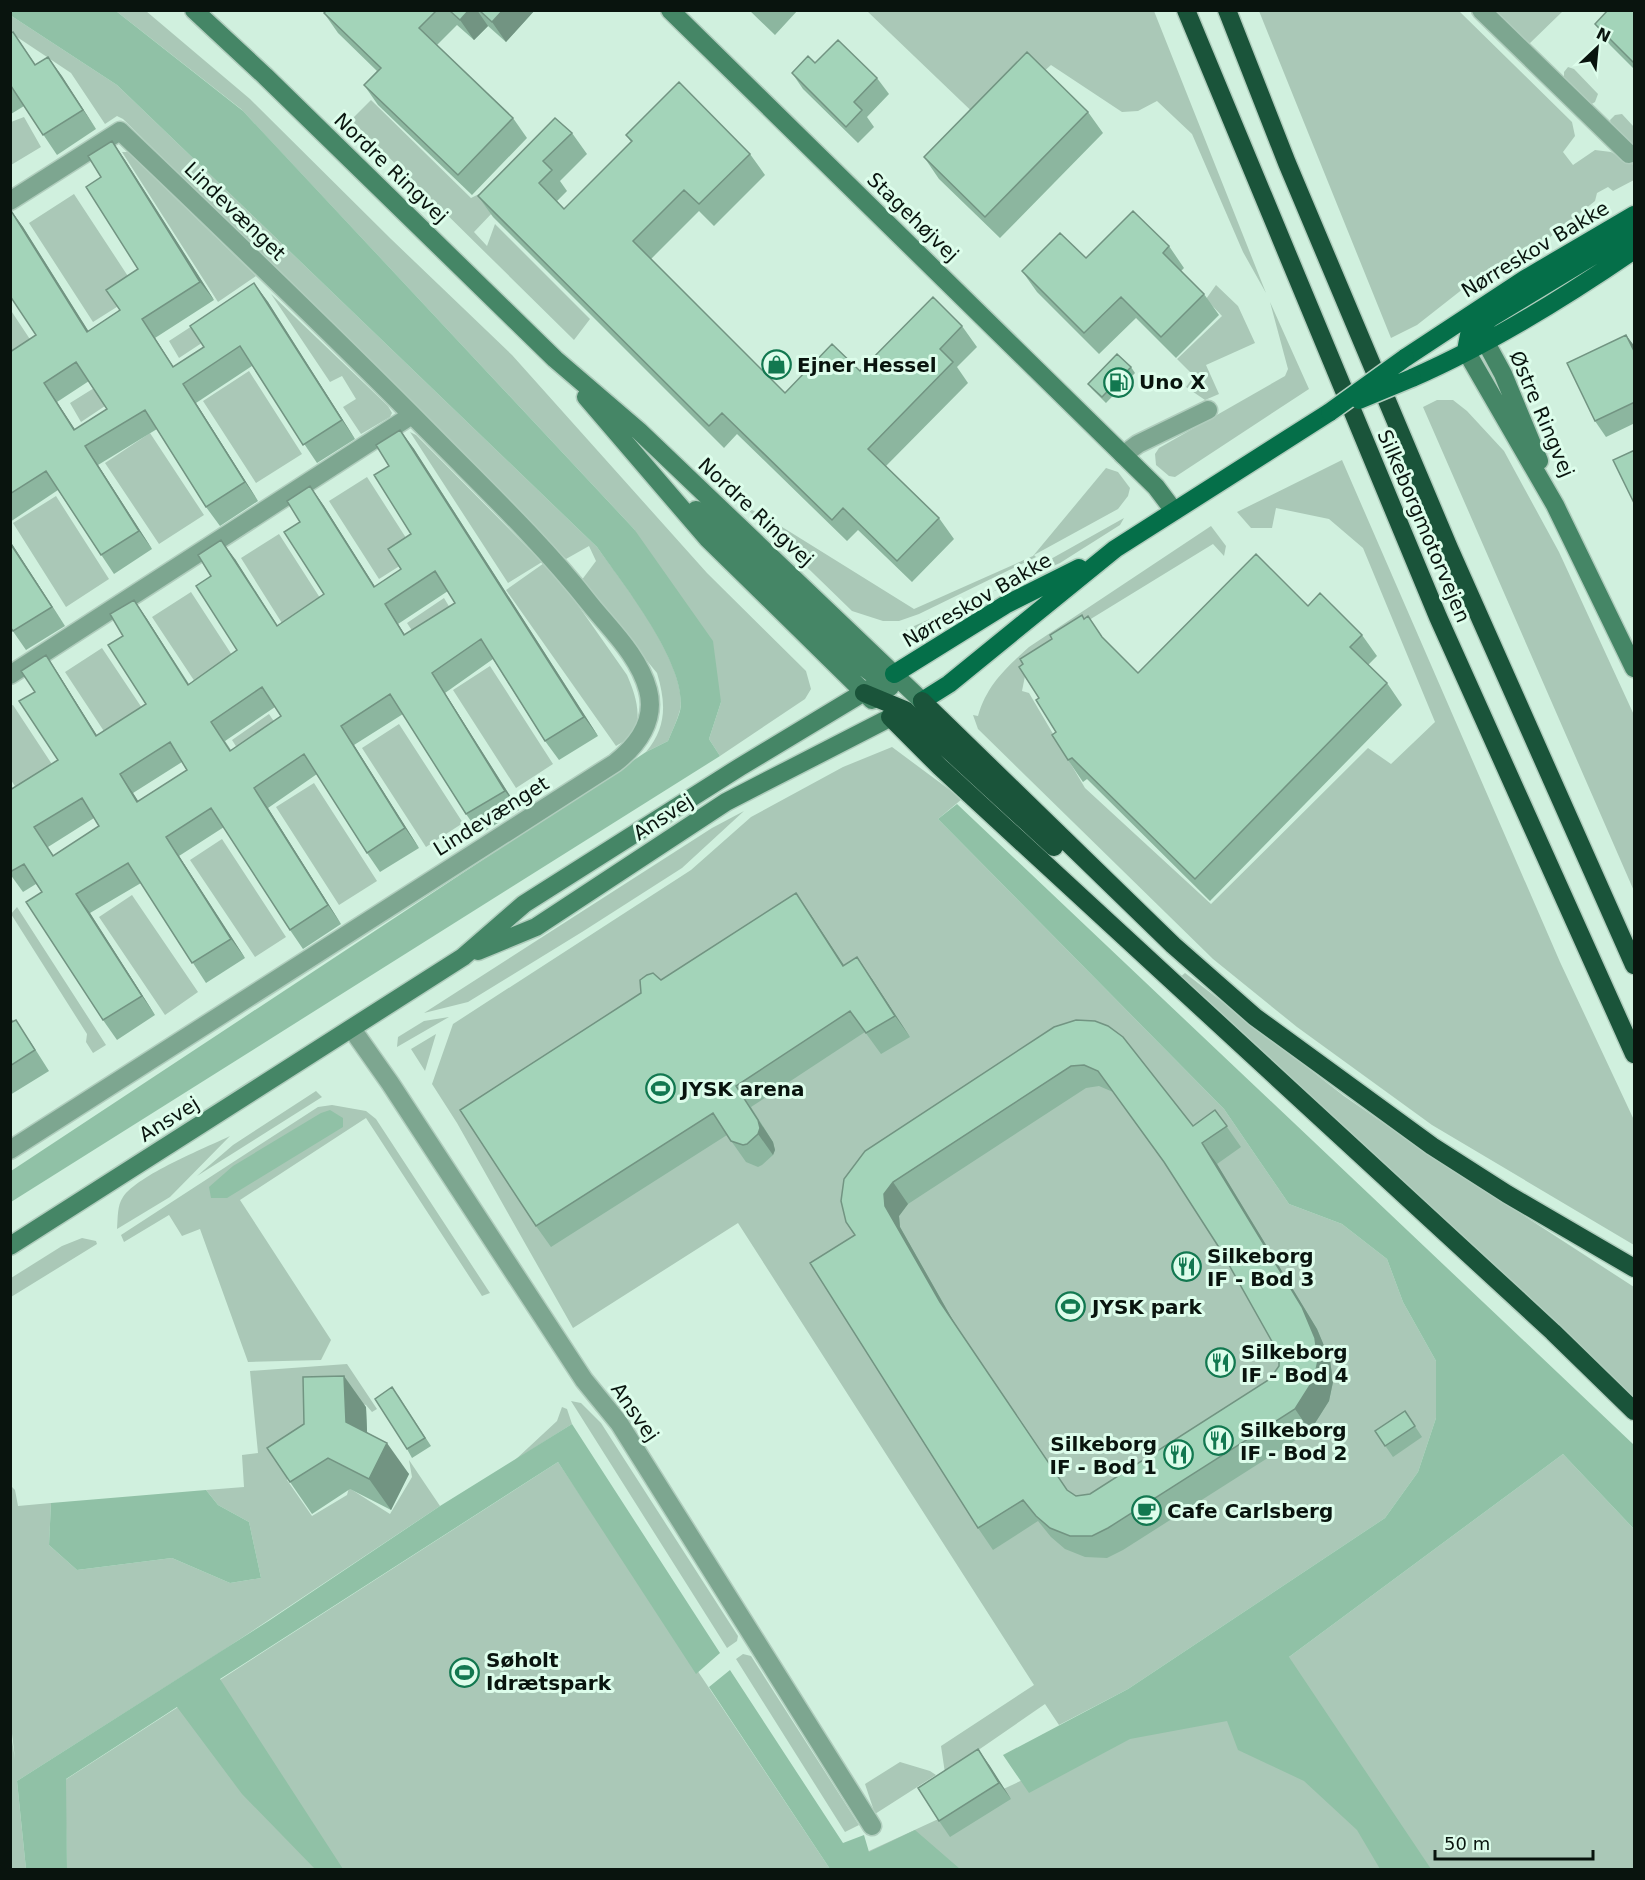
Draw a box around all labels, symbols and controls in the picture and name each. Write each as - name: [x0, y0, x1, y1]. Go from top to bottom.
- north arrow: [1567, 18, 1627, 78]
- text: N: [1593, 23, 1614, 46]
- street label: Nordre Ringvej: [329, 108, 453, 228]
- street label: Lindevænget: [179, 157, 291, 265]
- street label: Stagehøjvej: [862, 167, 964, 267]
- street label: Nørreskov Bakke: [1457, 196, 1613, 302]
- street label: Østre Ringvej: [1505, 347, 1579, 481]
- shop icon: Ejner Hessel: [760, 349, 792, 381]
- place label: Ejner Hessel: [797, 353, 937, 377]
- fuel station icon: Uno X: [1102, 366, 1134, 398]
- place label: Uno X: [1139, 370, 1206, 394]
- street label: Silkeborgmotorvejen: [1372, 426, 1476, 626]
- street label: Nordre Ringvej: [693, 453, 819, 571]
- street label: Nørreskov Bakke: [898, 548, 1056, 652]
- street label: Lindevænget: [429, 771, 553, 861]
- street label: Ansvej: [629, 789, 697, 845]
- sports icon: JYSK arena: [644, 1073, 676, 1105]
- place label: JYSK arena: [679, 1077, 804, 1101]
- street label: Ansvej: [134, 1091, 204, 1147]
- place label: Silkeborg IF - Bod 3: [1207, 1244, 1315, 1291]
- restaurant icon: Silkeborg IF - Bod 3: [1170, 1251, 1202, 1283]
- sports icon: JYSK park: [1055, 1291, 1087, 1323]
- place label: JYSK park: [1090, 1295, 1202, 1319]
- place label: Silkeborg IF - Bod 4: [1241, 1340, 1349, 1387]
- restaurant icon: Silkeborg IF - Bod 4: [1204, 1347, 1236, 1379]
- street label: Ansvej: [606, 1378, 664, 1446]
- place label: Silkeborg IF - Bod 2: [1240, 1418, 1348, 1465]
- restaurant icon: Silkeborg IF - Bod 2: [1203, 1425, 1235, 1457]
- place label: Silkeborg IF - Bod 1: [1049, 1432, 1157, 1479]
- restaurant icon: Silkeborg IF - Bod 1: [1162, 1439, 1194, 1471]
- cafe icon: Cafe Carlsberg: [1130, 1495, 1162, 1527]
- place label: Cafe Carlsberg: [1167, 1499, 1333, 1523]
- place label: Søholt Idrætspark: [486, 1648, 612, 1695]
- sports icon: Søholt Idrætspark: [449, 1656, 481, 1688]
- scale bar: [1435, 1823, 1592, 1861]
- text: 50 m: [1444, 1833, 1490, 1854]

